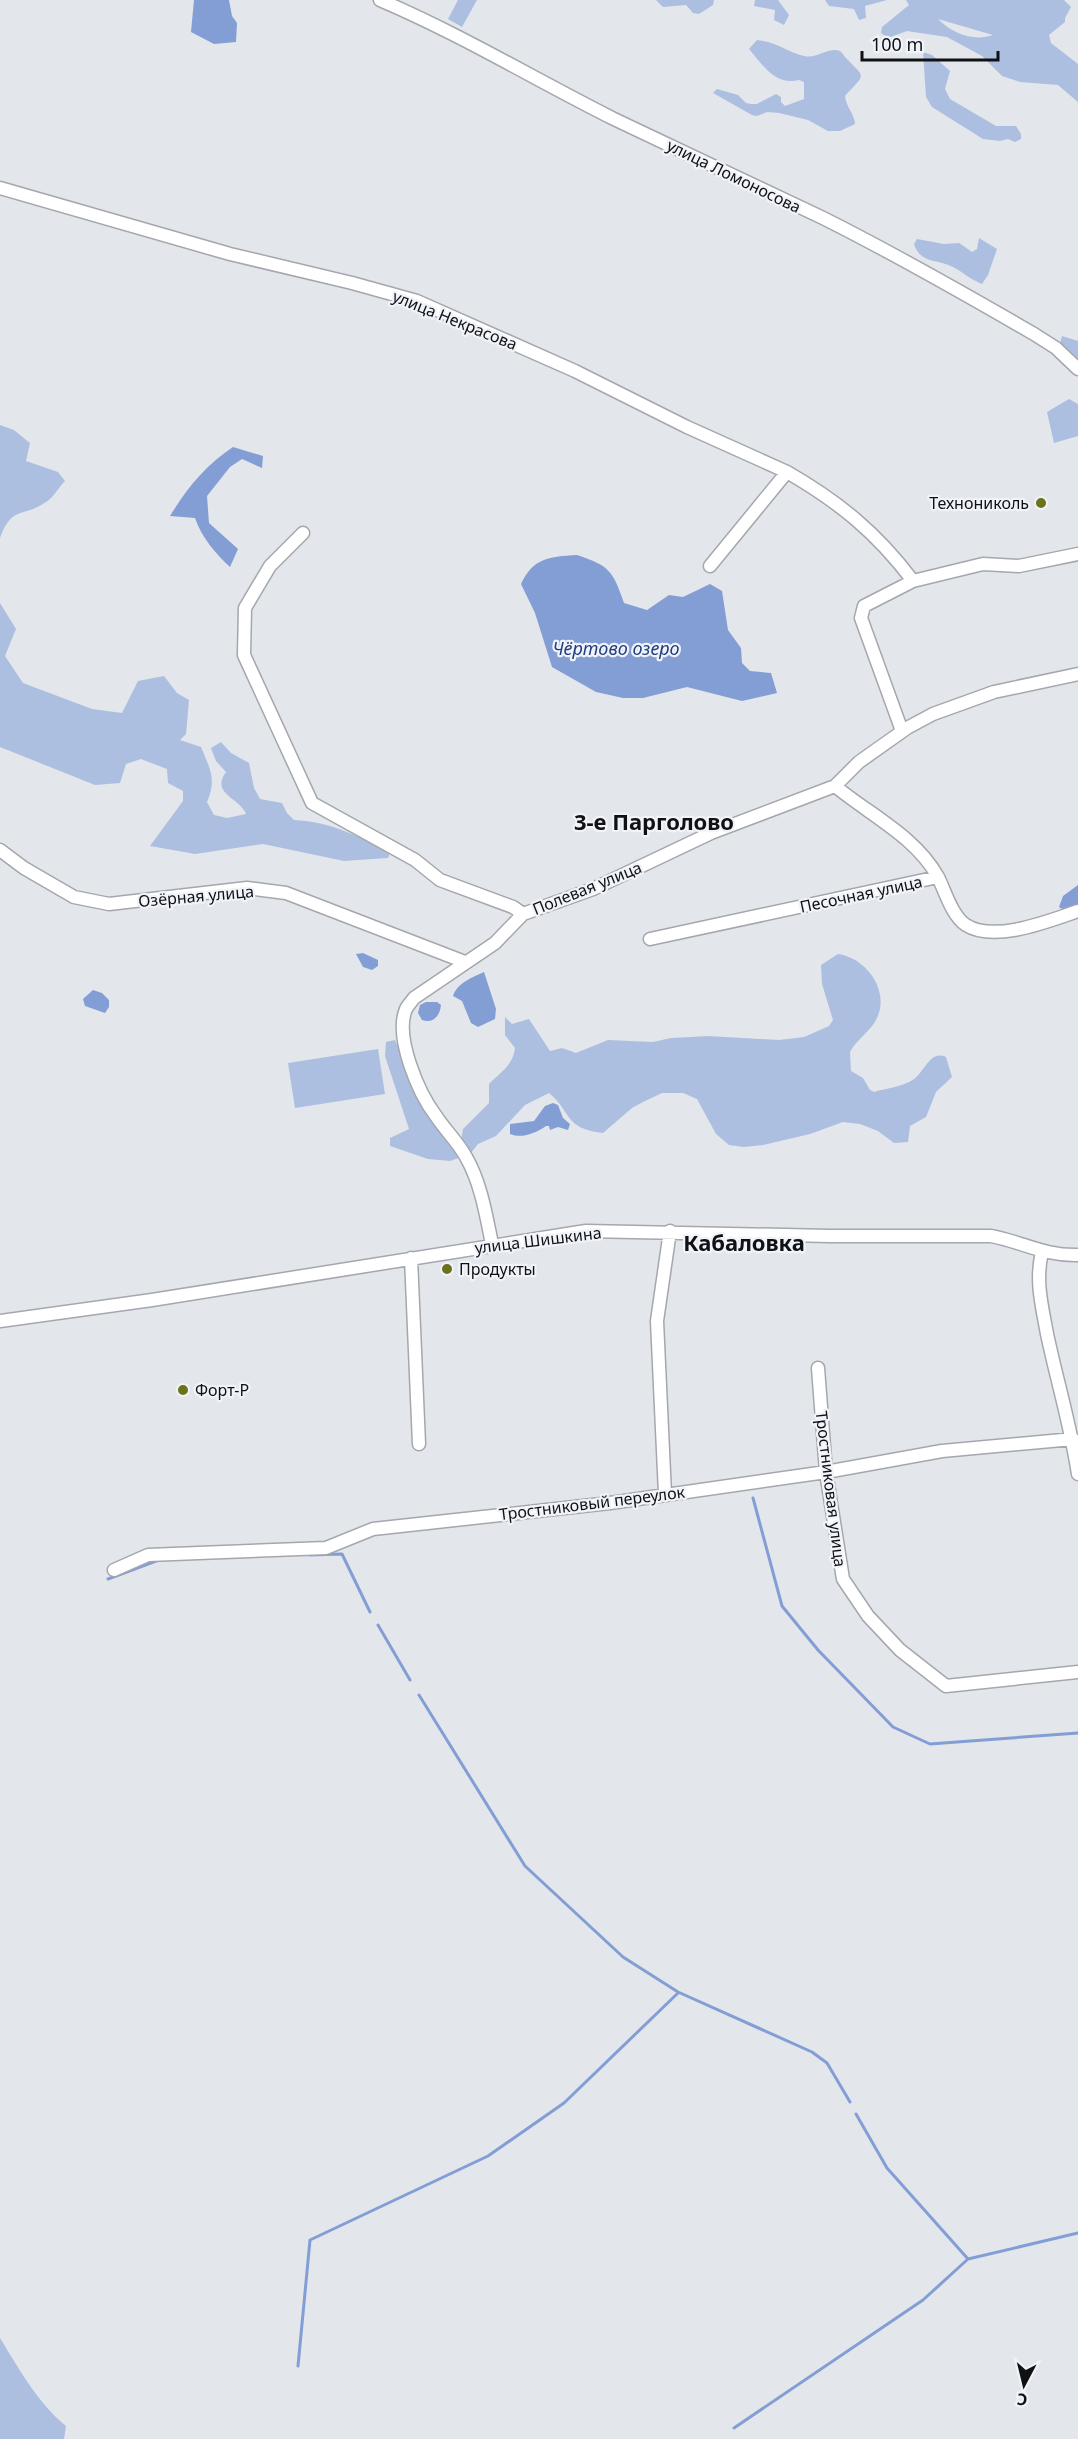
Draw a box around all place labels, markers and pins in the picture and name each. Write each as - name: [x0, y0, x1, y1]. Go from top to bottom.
- place label: Технониколь: [929, 492, 1029, 514]
- marker: Технониколь: [1034, 496, 1048, 510]
- place label: Продукты: [459, 1258, 536, 1280]
- marker: Продукты: [440, 1262, 454, 1276]
- place label: Форт-Р: [195, 1379, 249, 1401]
- marker: Форт-Р: [176, 1383, 190, 1397]

